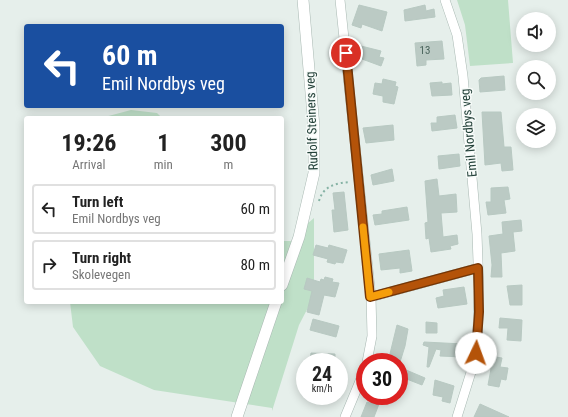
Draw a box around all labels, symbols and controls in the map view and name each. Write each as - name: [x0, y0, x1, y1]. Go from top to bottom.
- map controls: [516, 12, 556, 148]
- button: sound: [516, 12, 556, 52]
- pin: [329, 36, 363, 70]
- text: 60 m: [102, 39, 158, 72]
- icon: left: [36, 40, 88, 92]
- icon: arrive: [335, 42, 357, 64]
- house number: 13: [420, 44, 430, 57]
- button: search: [516, 60, 556, 100]
- street label: Rudolf Steiners veg: [302, 71, 321, 171]
- text: Emil Nordbys veg: [102, 73, 225, 94]
- street label: Emil Nordbys veg: [457, 88, 480, 178]
- button: layers: [516, 108, 556, 148]
- text: 19:26: [61, 129, 116, 157]
- text: 1: [157, 129, 169, 157]
- text: 300: [210, 129, 247, 157]
- text: Arrival: [72, 157, 105, 172]
- text: min: [154, 157, 173, 172]
- text: m: [224, 157, 233, 172]
- text: Turn left: [72, 193, 123, 211]
- icon: left: [38, 198, 60, 220]
- text: 60 m: [240, 200, 270, 218]
- text: Emil Nordbys veg: [72, 211, 161, 226]
- text: Turn right: [72, 249, 131, 267]
- icon: right: [38, 254, 60, 276]
- text: 80 m: [240, 256, 270, 274]
- text: Skolevegen: [72, 267, 131, 282]
- position arrow: [455, 332, 497, 374]
- speed limit sign: 30: [356, 353, 408, 405]
- text: 24: [312, 362, 332, 386]
- text: km/h: [312, 383, 332, 394]

